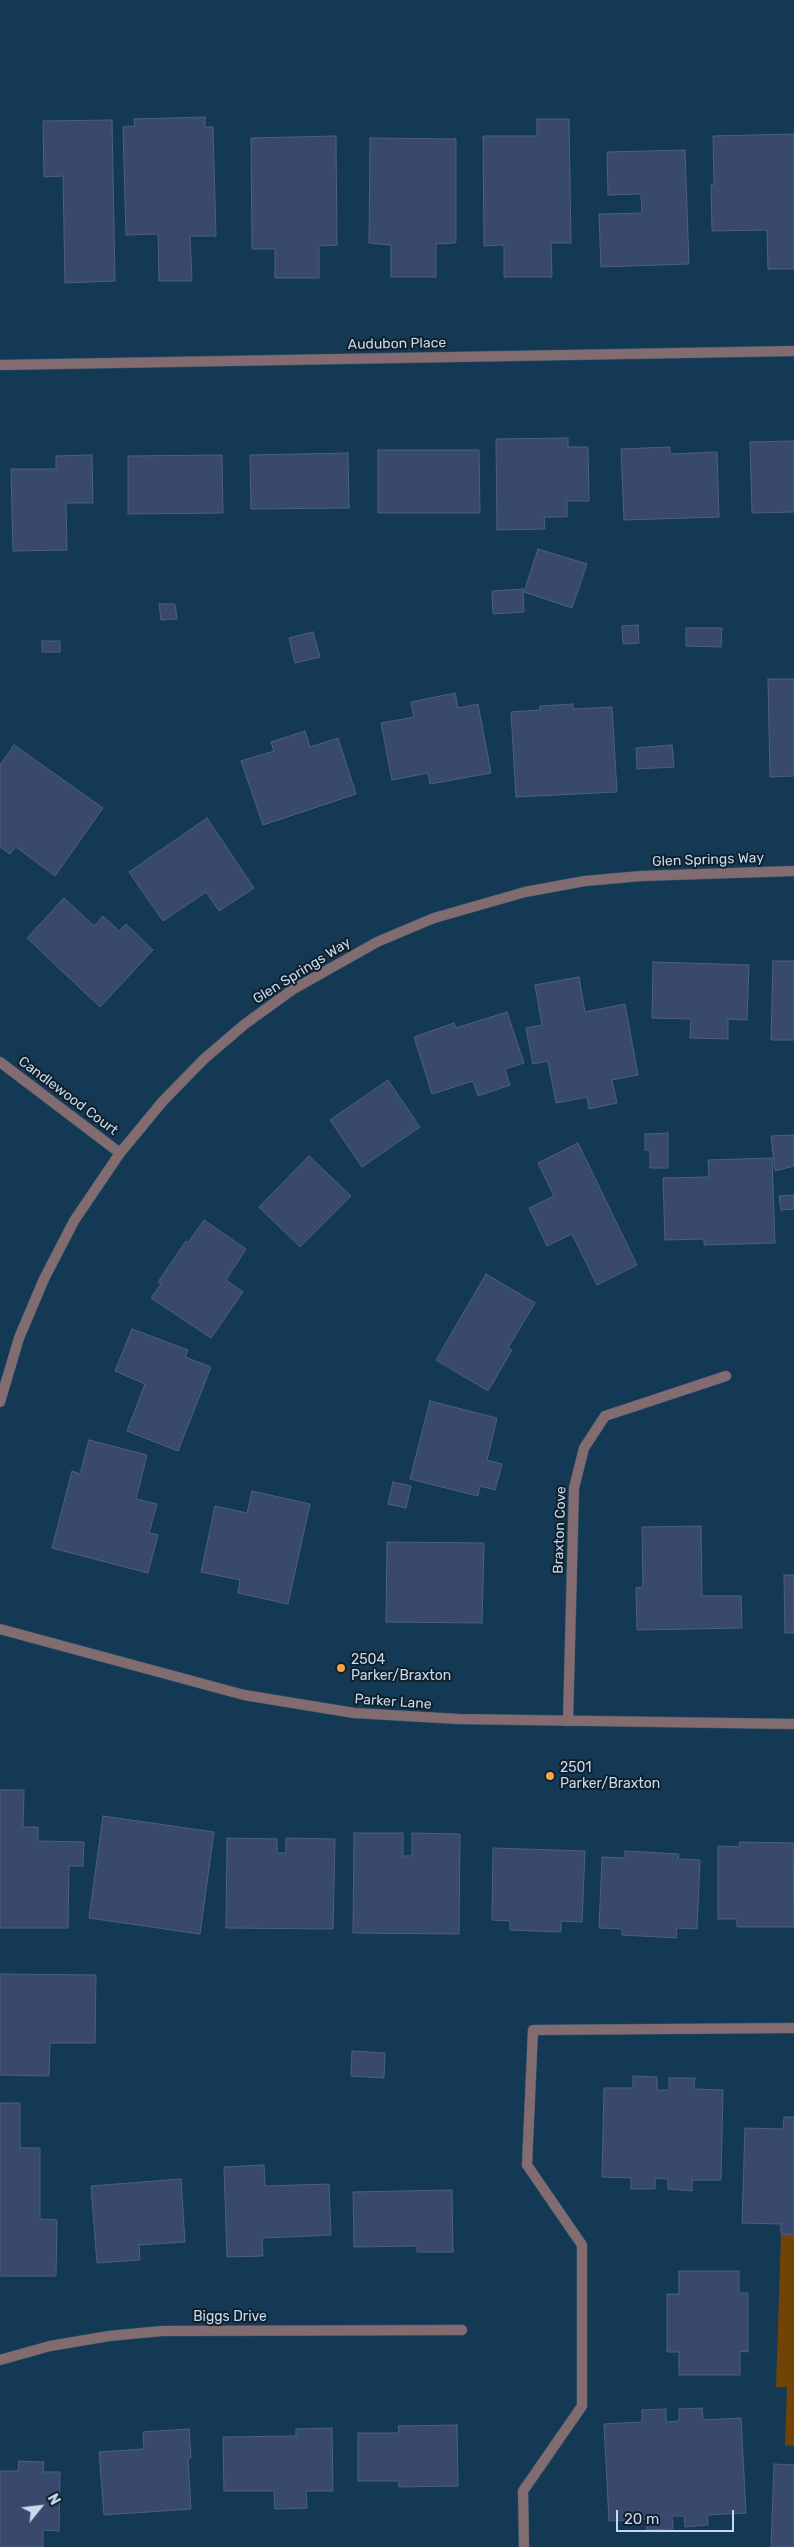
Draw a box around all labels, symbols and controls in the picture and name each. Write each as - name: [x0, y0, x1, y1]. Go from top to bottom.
- street label: Audubon Place: [348, 335, 446, 353]
- street label: Glen Springs Way: [652, 850, 764, 870]
- street label: Glen Springs Way: [250, 934, 354, 1008]
- street label: Candlewood Court: [15, 1053, 121, 1139]
- street label: Braxton Cove: [550, 1486, 570, 1574]
- place label: 2504 Parker/Braxton: [351, 1652, 451, 1684]
- marker: 2504 Parker/Braxton: [335, 1662, 347, 1674]
- street label: Parker Lane: [354, 1691, 432, 1713]
- place label: 2501 Parker/Braxton: [560, 1760, 660, 1792]
- marker: 2501 Parker/Braxton: [544, 1770, 556, 1782]
- street label: Biggs Drive: [193, 2309, 267, 2325]
- north arrow: [15, 2482, 65, 2532]
- text: N: [44, 2491, 63, 2508]
- scale bar: [619, 2500, 736, 2532]
- text: 20 m: [624, 2510, 659, 2528]

